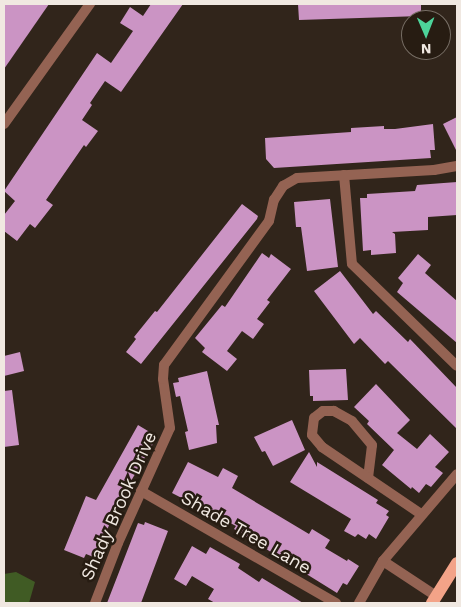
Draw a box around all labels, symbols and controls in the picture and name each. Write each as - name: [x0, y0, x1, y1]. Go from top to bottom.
- north arrow: [401, 10, 451, 60]
- text: N: [421, 41, 432, 57]
- street label: Shady Brook Drive: [76, 428, 162, 584]
- street label: Shade Tree Lane: [177, 487, 315, 579]

